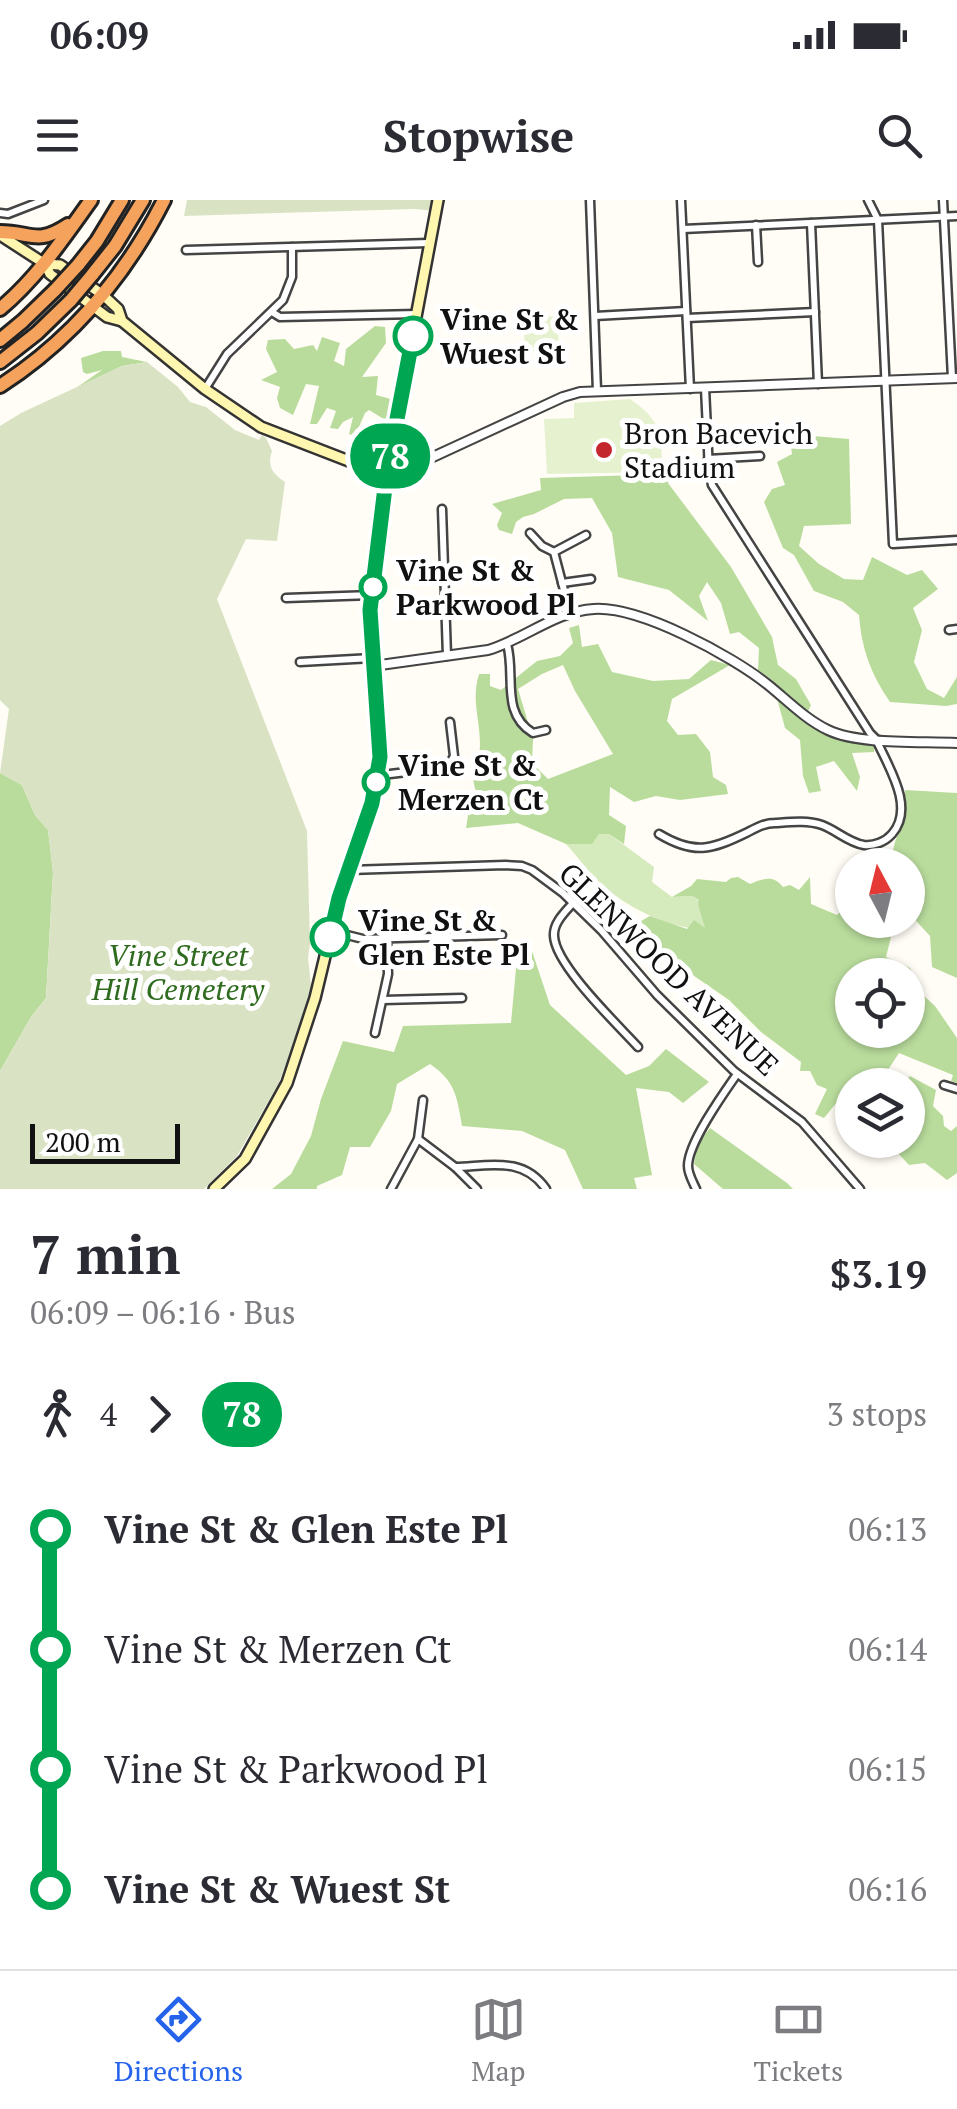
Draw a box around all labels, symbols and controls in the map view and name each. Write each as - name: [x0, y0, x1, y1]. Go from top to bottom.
- text: 06:09: [50, 10, 149, 60]
- text: Stopwise: [383, 105, 574, 165]
- icon: menu: [30, 108, 85, 163]
- icon: search: [872, 108, 927, 163]
- place label: Vine St & Wuest St: [440, 299, 579, 373]
- marker: Vine St & Wuest St: [394, 317, 432, 355]
- place label: Bron Bacevich Stadium: [624, 413, 813, 487]
- line badge: 78: [345, 424, 435, 488]
- text: 78: [370, 433, 410, 479]
- marker: Bron Bacevich Stadium: [593, 439, 615, 461]
- place label: Vine St & Parkwood Pl: [396, 550, 576, 624]
- marker: Vine St & Parkwood Pl: [360, 574, 386, 600]
- place label: Vine St & Merzen Ct: [398, 745, 544, 819]
- marker: Vine St & Merzen Ct: [363, 769, 389, 795]
- north arrow: [835, 848, 925, 938]
- map controls: [835, 848, 925, 1158]
- street label: GLENWOOD AVENUE: [550, 854, 788, 1084]
- place label: Vine St & Glen Este Pl: [358, 900, 530, 974]
- marker: Vine St & Glen Este Pl: [311, 918, 349, 956]
- park label: Vine Street Hill Cemetery: [91, 935, 266, 1009]
- button: locate: [835, 958, 925, 1048]
- button: layers: [835, 1068, 925, 1158]
- scale bar: [30, 1119, 180, 1164]
- text: 200 m: [45, 1123, 121, 1160]
- text: 7 min: [30, 1217, 180, 1290]
- text: $3.19: [830, 1249, 927, 1299]
- text: 06:09 – 06:16 · Bus: [30, 1291, 296, 1333]
- icon: walk: [30, 1387, 85, 1442]
- icon: forward: [132, 1387, 187, 1442]
- text: 78: [222, 1391, 262, 1437]
- text: 4: [100, 1393, 117, 1435]
- text: 3 stops: [827, 1393, 927, 1435]
- text: Vine St & Glen Este Pl: [104, 1504, 508, 1554]
- text: 06:13: [848, 1508, 927, 1550]
- text: Vine St & Merzen Ct: [104, 1624, 451, 1674]
- text: 06:14: [848, 1628, 927, 1670]
- text: Vine St & Parkwood Pl: [104, 1744, 488, 1794]
- text: 06:15: [848, 1748, 927, 1790]
- text: Vine St & Wuest St: [104, 1864, 450, 1914]
- text: 06:16: [848, 1868, 927, 1910]
- tab: Directions: [114, 1992, 243, 2089]
- tab: Map: [471, 1992, 526, 2089]
- tab: Tickets: [754, 1992, 843, 2089]

